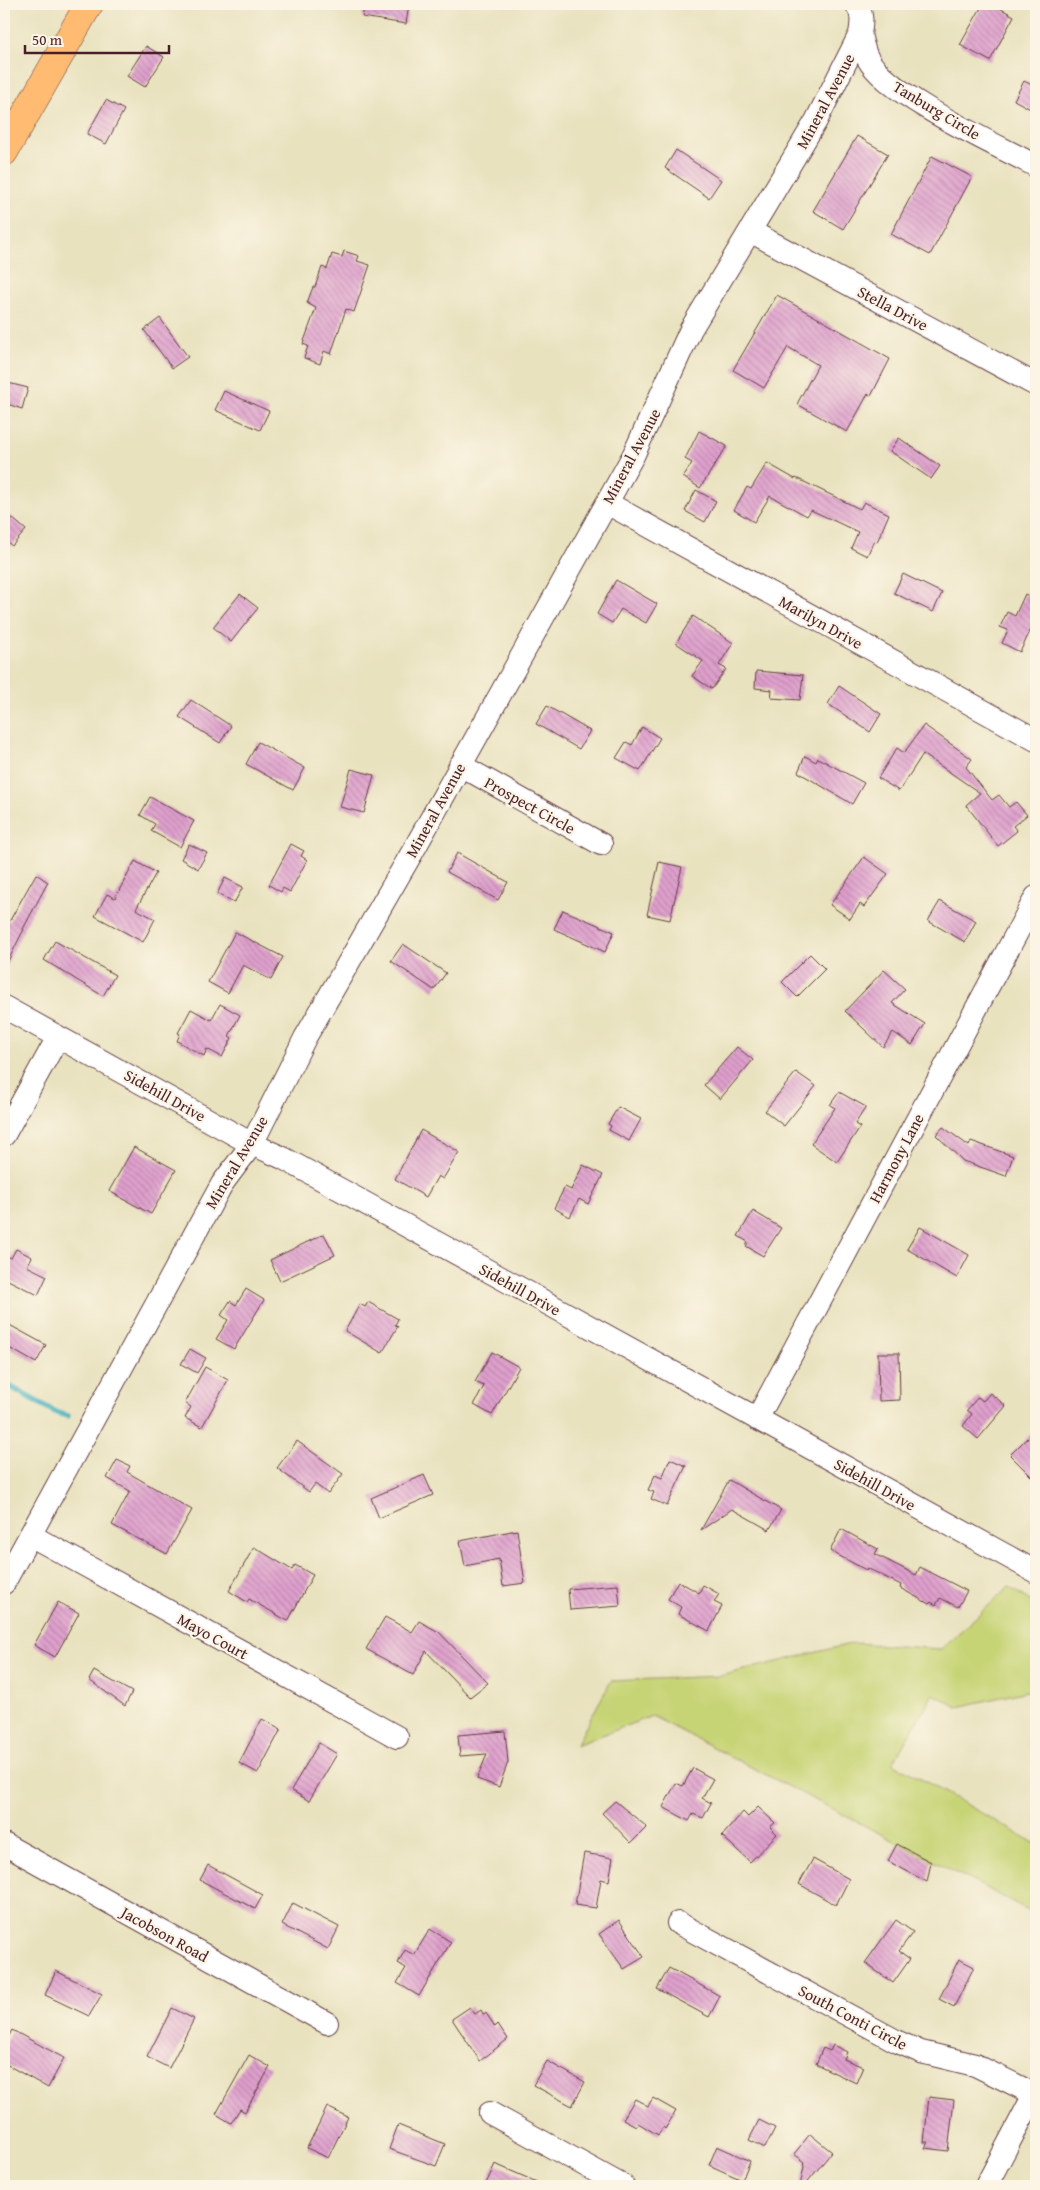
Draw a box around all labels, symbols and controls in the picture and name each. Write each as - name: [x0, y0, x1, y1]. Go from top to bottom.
- scale bar: [25, 22, 169, 54]
- text: 50 m: [32, 29, 63, 50]
- street label: Mineral Avenue: [790, 49, 860, 153]
- street label: Tanburg Circle: [889, 74, 985, 146]
- street label: Stella Drive: [853, 279, 933, 337]
- street label: Mineral Avenue: [596, 404, 666, 508]
- street label: Marilyn Drive: [775, 589, 867, 655]
- street label: Mineral Avenue: [399, 758, 471, 862]
- street label: Prospect Circle: [480, 770, 580, 840]
- street label: Sidehill Drive: [120, 1063, 210, 1127]
- street label: Harmony Lane: [862, 1109, 930, 1207]
- street label: Mineral Avenue: [199, 1111, 273, 1213]
- street label: Sidehill Drive: [475, 1257, 565, 1321]
- street label: Sidehill Drive: [830, 1452, 920, 1516]
- street label: Mayo Court: [173, 1607, 253, 1666]
- street label: Jacobson Road: [115, 1899, 213, 1968]
- street label: South Conti Circle: [794, 1978, 912, 2056]

